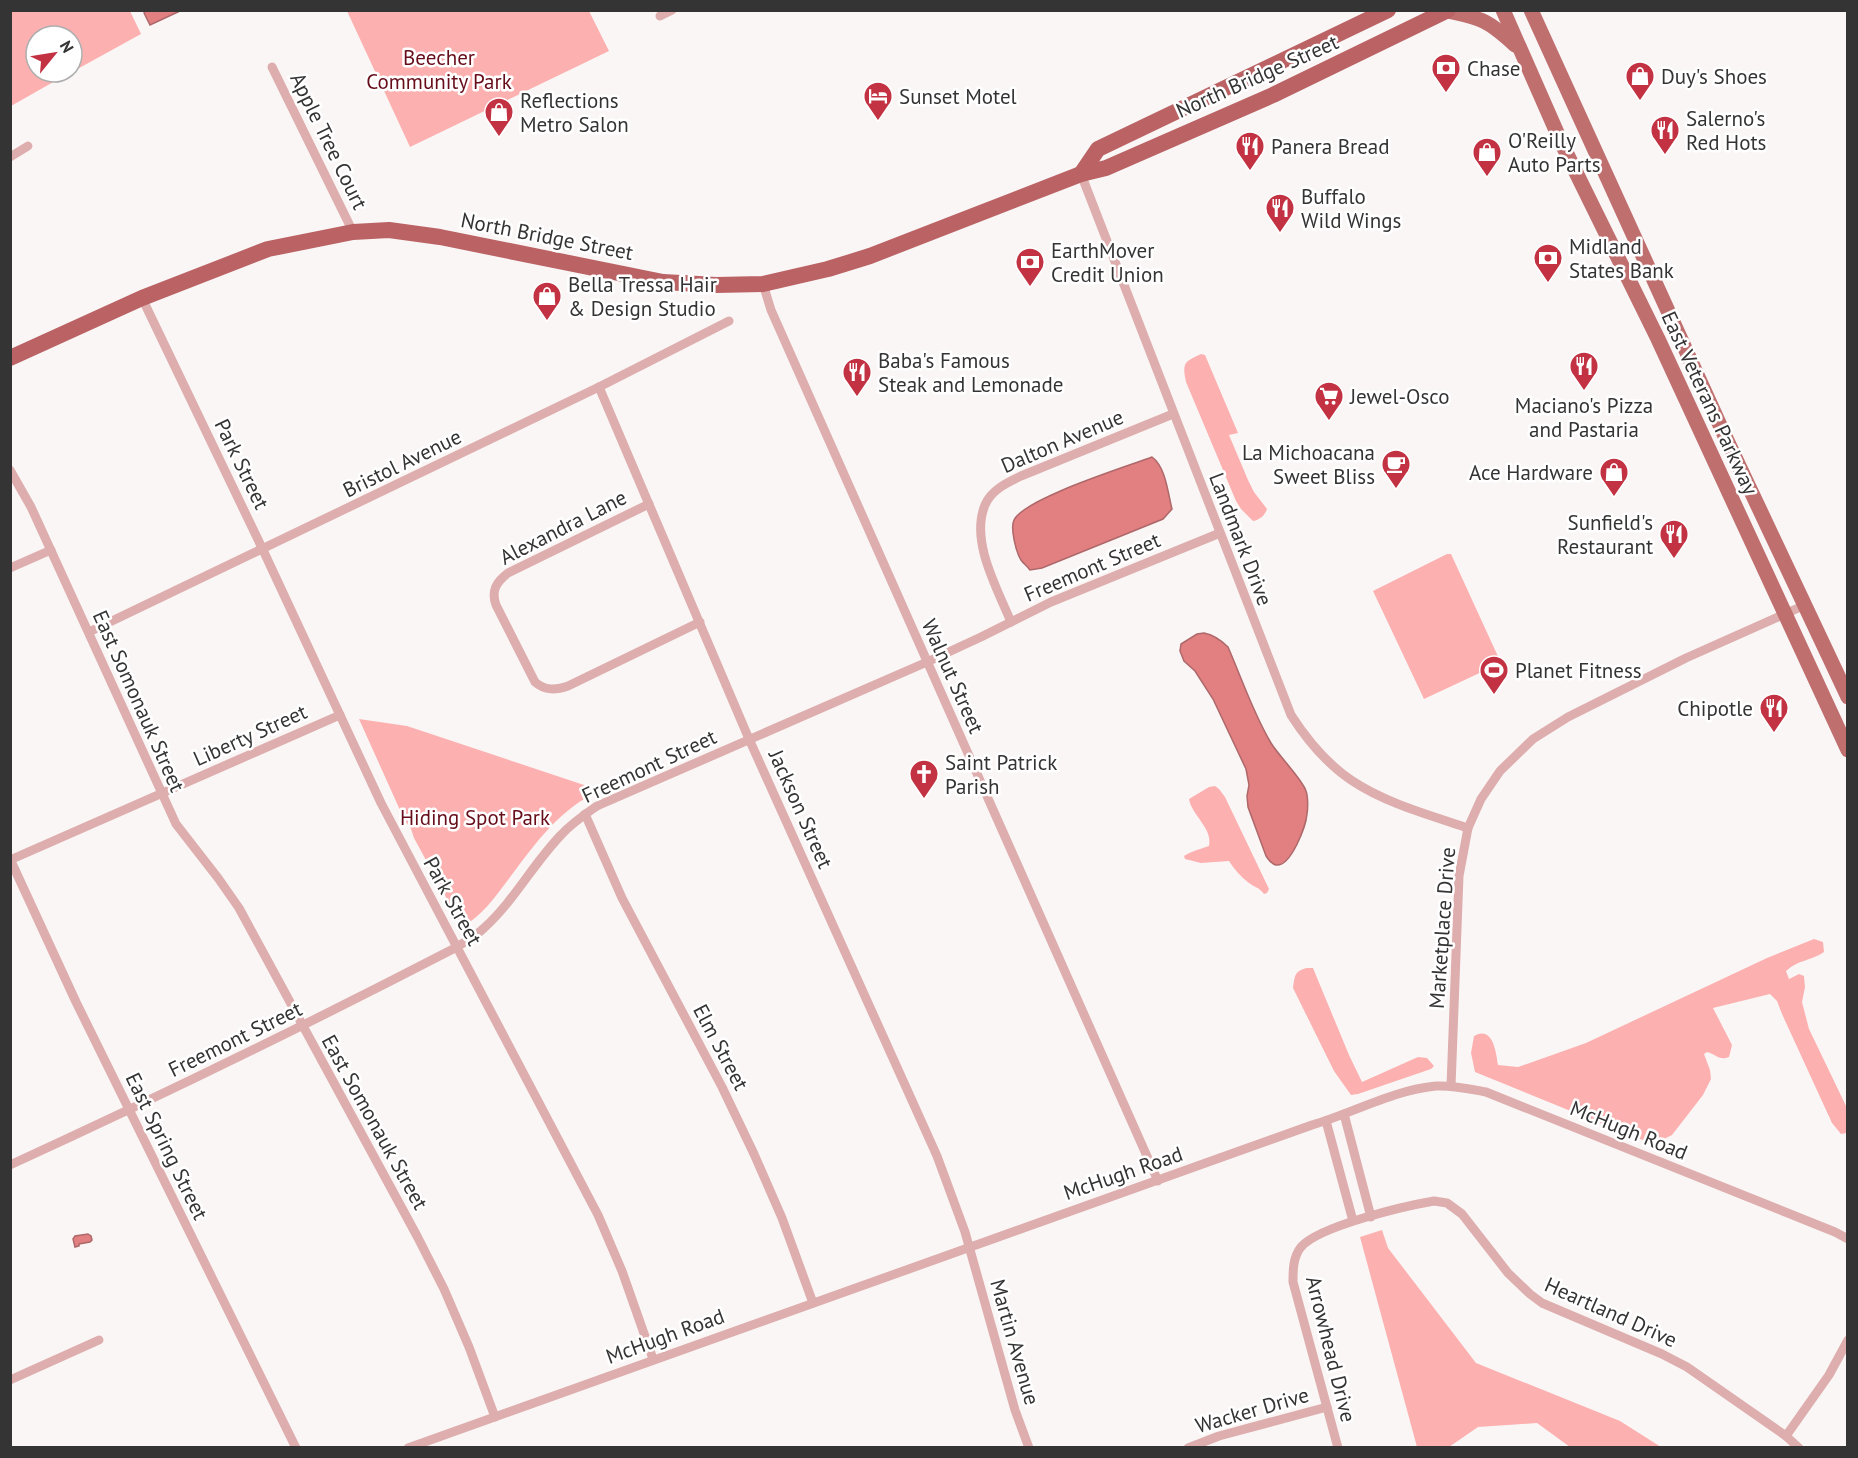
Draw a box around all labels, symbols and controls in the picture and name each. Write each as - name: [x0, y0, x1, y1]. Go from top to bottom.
- north arrow: [24, 24, 84, 84]
- street label: North Bridge Street: [1172, 28, 1342, 124]
- text: N: [56, 37, 78, 56]
- park label: Beecher Community Park: [366, 44, 512, 95]
- bank icon: Chase: [1430, 52, 1462, 94]
- place label: Chase: [1467, 55, 1520, 82]
- shop icon: Duy's Shoes: [1624, 60, 1656, 102]
- place label: Duy's Shoes: [1661, 63, 1767, 90]
- street label: Apple Tree Court: [284, 68, 374, 214]
- hotel icon: Sunset Motel: [862, 80, 894, 122]
- place label: Sunset Motel: [899, 83, 1017, 110]
- place label: Reflections Metro Salon: [520, 87, 629, 138]
- shop icon: Reflections Metro Salon: [483, 96, 515, 138]
- place label: Salerno's Red Hots: [1686, 105, 1766, 156]
- restaurant icon: Salerno's Red Hots: [1649, 114, 1681, 156]
- place label: O'Reilly Auto Parts: [1508, 127, 1601, 178]
- restaurant icon: Panera Bread: [1234, 130, 1266, 172]
- place label: Panera Bread: [1271, 133, 1390, 160]
- shop icon: O'Reilly Auto Parts: [1471, 136, 1503, 178]
- place label: Buffalo Wild Wings: [1301, 183, 1401, 234]
- restaurant icon: Buffalo Wild Wings: [1264, 192, 1296, 234]
- street label: North Bridge Street: [459, 206, 635, 266]
- place label: Midland States Bank: [1569, 233, 1674, 284]
- place label: EarthMover Credit Union: [1051, 237, 1164, 288]
- bank icon: Midland States Bank: [1532, 242, 1564, 284]
- bank icon: EarthMover Credit Union: [1014, 246, 1046, 288]
- place label: Bella Tressa Hair & Design Studio: [568, 271, 717, 322]
- shop icon: Bella Tressa Hair & Design Studio: [531, 280, 563, 322]
- street label: East Veterans Parkway: [1656, 307, 1764, 499]
- place label: Baba's Famous Steak and Lemonade: [878, 347, 1063, 398]
- restaurant icon: Maciano's Pizza and Pastaria: [1568, 350, 1600, 392]
- restaurant icon: Baba's Famous Steak and Lemonade: [841, 356, 873, 398]
- supermarket icon: Jewel-Osco: [1313, 380, 1345, 422]
- place label: Jewel-Osco: [1349, 383, 1450, 410]
- place label: Maciano's Pizza and Pastaria: [1515, 392, 1653, 443]
- street label: Dalton Avenue: [997, 403, 1127, 479]
- street label: Park Street: [209, 414, 275, 514]
- street label: Bristol Avenue: [338, 423, 466, 503]
- place label: La Michoacana Sweet Bliss: [1242, 439, 1375, 490]
- cafe icon: La Michoacana Sweet Bliss: [1380, 448, 1412, 490]
- shop icon: Ace Hardware: [1598, 456, 1630, 498]
- place label: Ace Hardware: [1469, 459, 1593, 486]
- street label: Landmark Drive: [1203, 469, 1279, 609]
- street label: Alexandra Lane: [495, 483, 631, 571]
- place label: Sunfield's Restaurant: [1557, 509, 1653, 560]
- restaurant icon: Sunfield's Restaurant: [1658, 518, 1690, 560]
- street label: Freemont Street: [1020, 526, 1164, 608]
- street label: East Somonauk Street: [87, 606, 191, 796]
- street label: Walnut Street: [916, 615, 990, 737]
- sports icon: Planet Fitness: [1478, 654, 1510, 696]
- place label: Planet Fitness: [1515, 657, 1642, 684]
- restaurant icon: Chipotle: [1758, 692, 1790, 734]
- place label: Chipotle: [1677, 695, 1753, 722]
- street label: Liberty Street: [189, 698, 311, 772]
- street label: Freemont Street: [577, 723, 721, 809]
- street label: Jackson Street: [762, 745, 839, 872]
- place label: Saint Patrick Parish: [945, 749, 1057, 800]
- church icon: Saint Patrick Parish: [908, 758, 940, 800]
- park label: Hiding Spot Park: [400, 804, 550, 831]
- street label: Marketplace Drive: [1423, 846, 1461, 1010]
- street label: Park Street: [418, 852, 488, 950]
- street label: Freemont Street: [164, 995, 306, 1083]
- street label: Elm Street: [687, 999, 755, 1095]
- street label: East Somonauk Street: [316, 1030, 434, 1214]
- street label: East Spring Street: [120, 1068, 214, 1224]
- street label: McHugh Road: [1566, 1094, 1692, 1166]
- street label: McHugh Road: [1060, 1140, 1186, 1206]
- street label: Heartland Drive: [1541, 1271, 1681, 1353]
- street label: Arrowhead Drive: [1300, 1273, 1362, 1425]
- street label: Martin Avenue: [984, 1276, 1046, 1408]
- street label: McHugh Road: [602, 1302, 728, 1370]
- street label: Wacker Drive: [1192, 1381, 1312, 1439]

